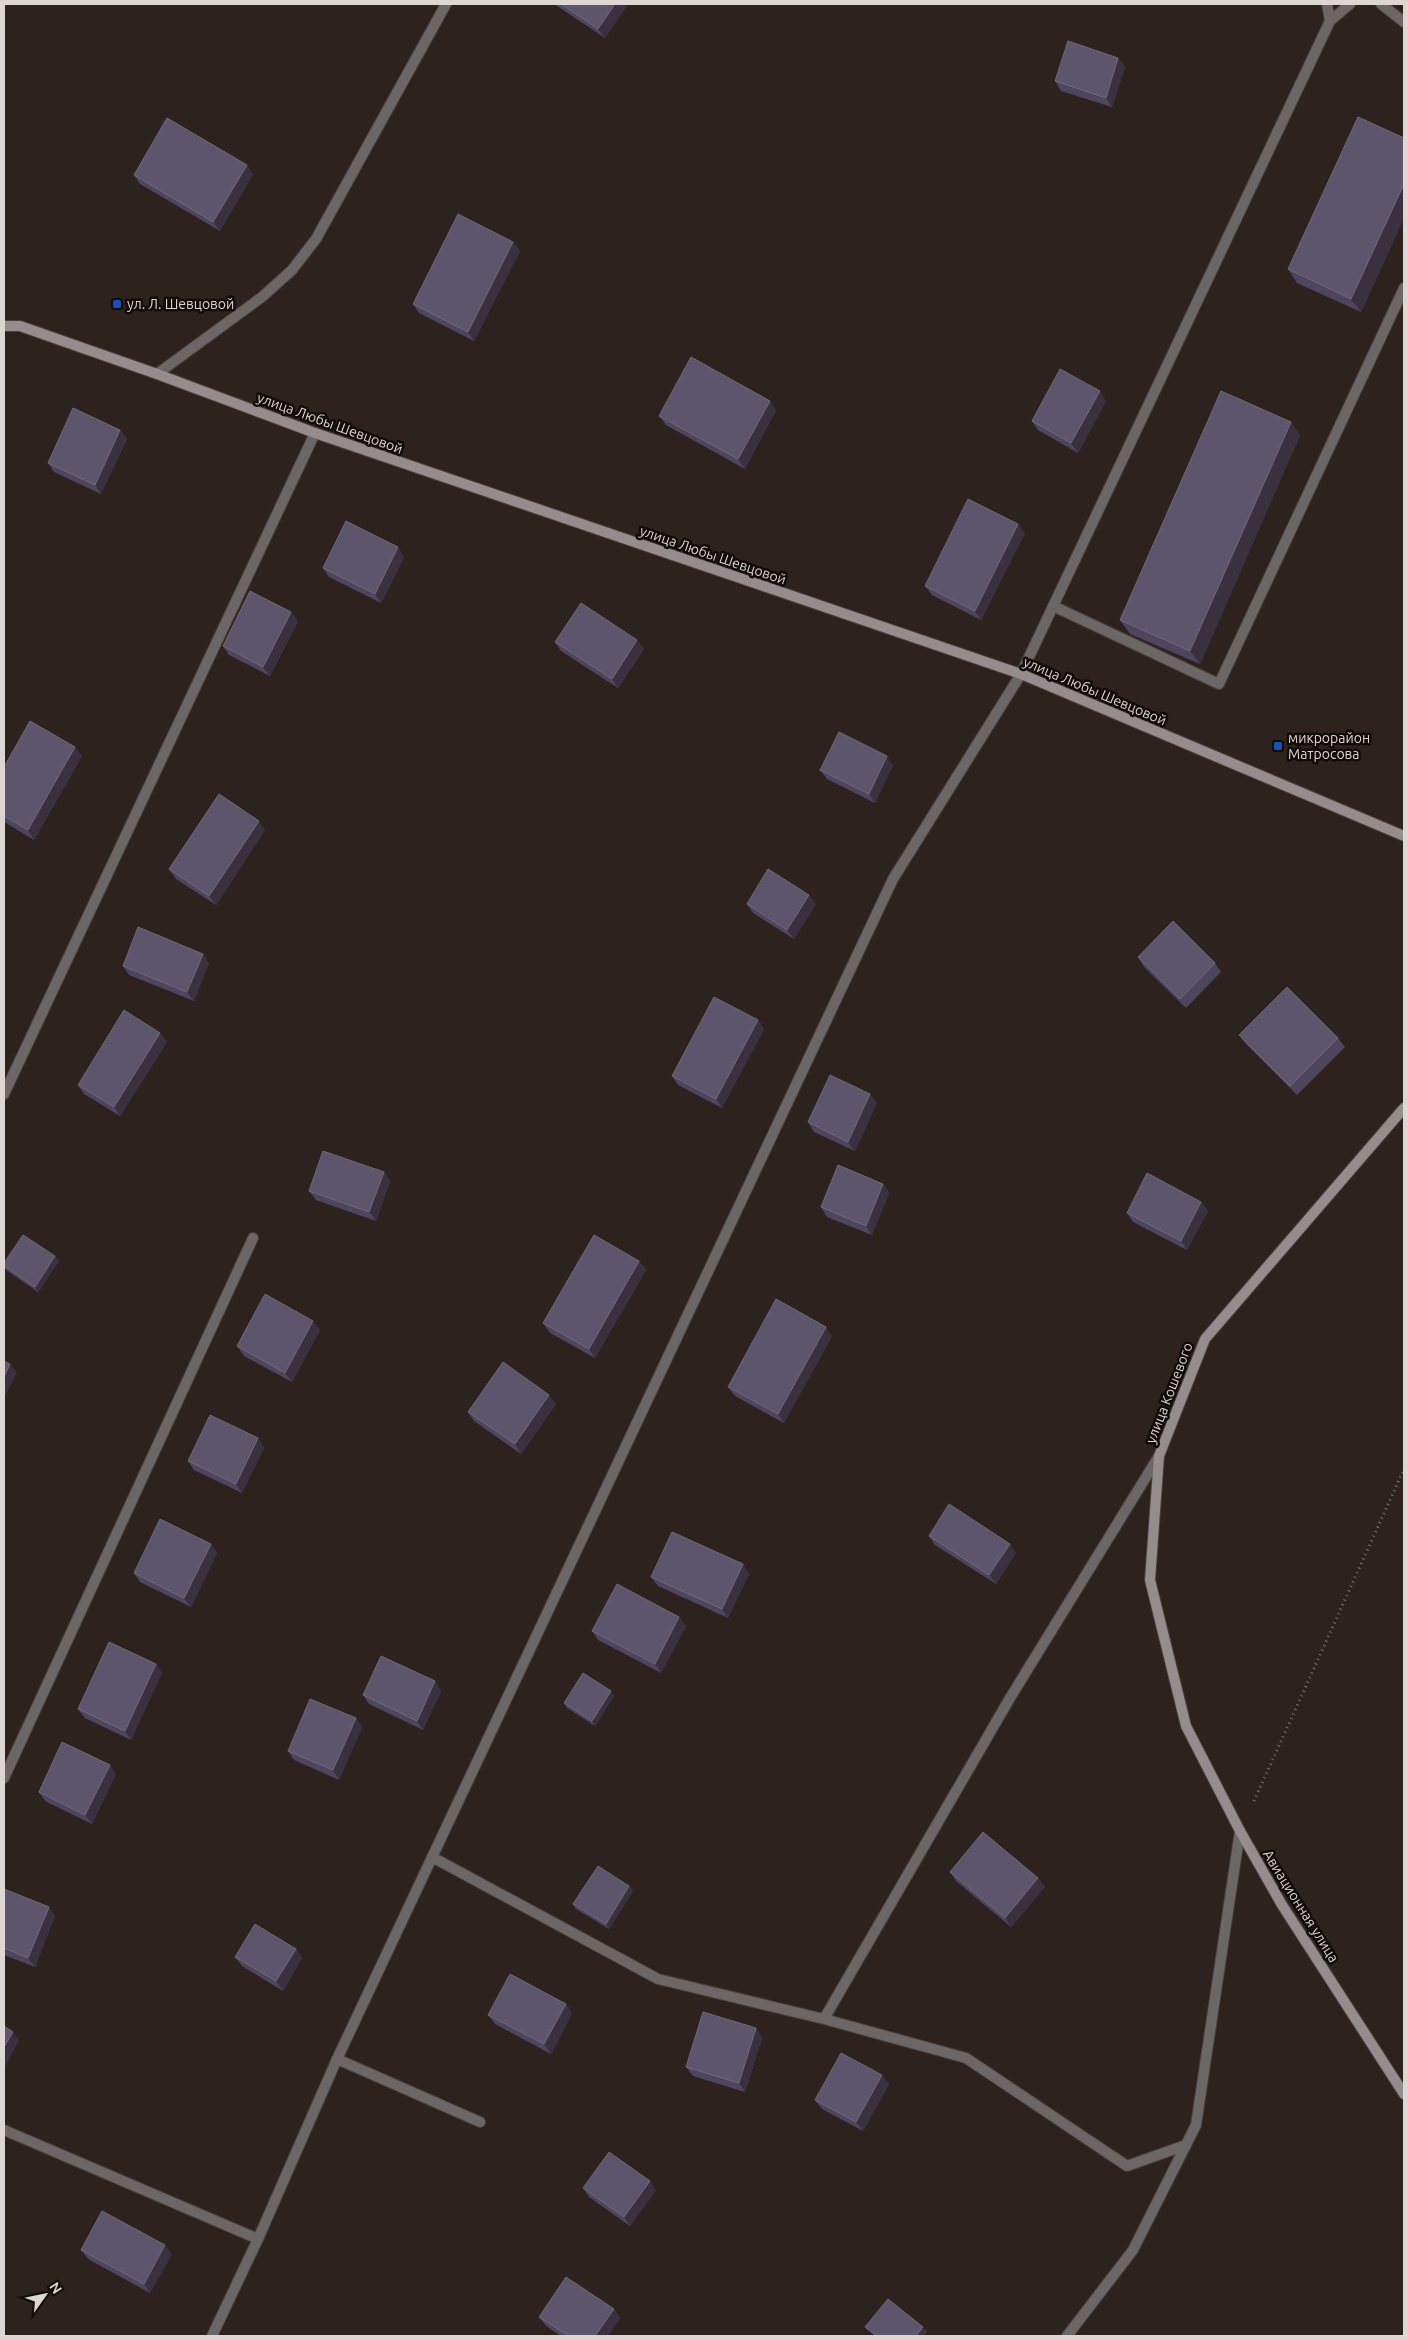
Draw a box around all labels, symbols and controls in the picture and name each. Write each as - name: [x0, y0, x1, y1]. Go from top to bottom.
- place label: ул. Л. Шевцовой: [127, 296, 234, 312]
- marker: ул. Л. Шевцовой: [111, 298, 123, 310]
- street label: улица Любы Шевцовой: [255, 389, 405, 457]
- street label: улица Любы Шевцовой: [638, 522, 788, 588]
- street label: улица Любы Шевцовой: [1021, 654, 1169, 728]
- place label: микрорайон Матросова: [1288, 730, 1370, 762]
- marker: микрорайон Матросова: [1272, 740, 1284, 752]
- street label: улица Кошевого: [1142, 1340, 1196, 1446]
- street label: Авиационная улица: [1260, 1847, 1342, 1965]
- north arrow: [20, 2270, 70, 2320]
- text: N: [46, 2279, 65, 2297]

